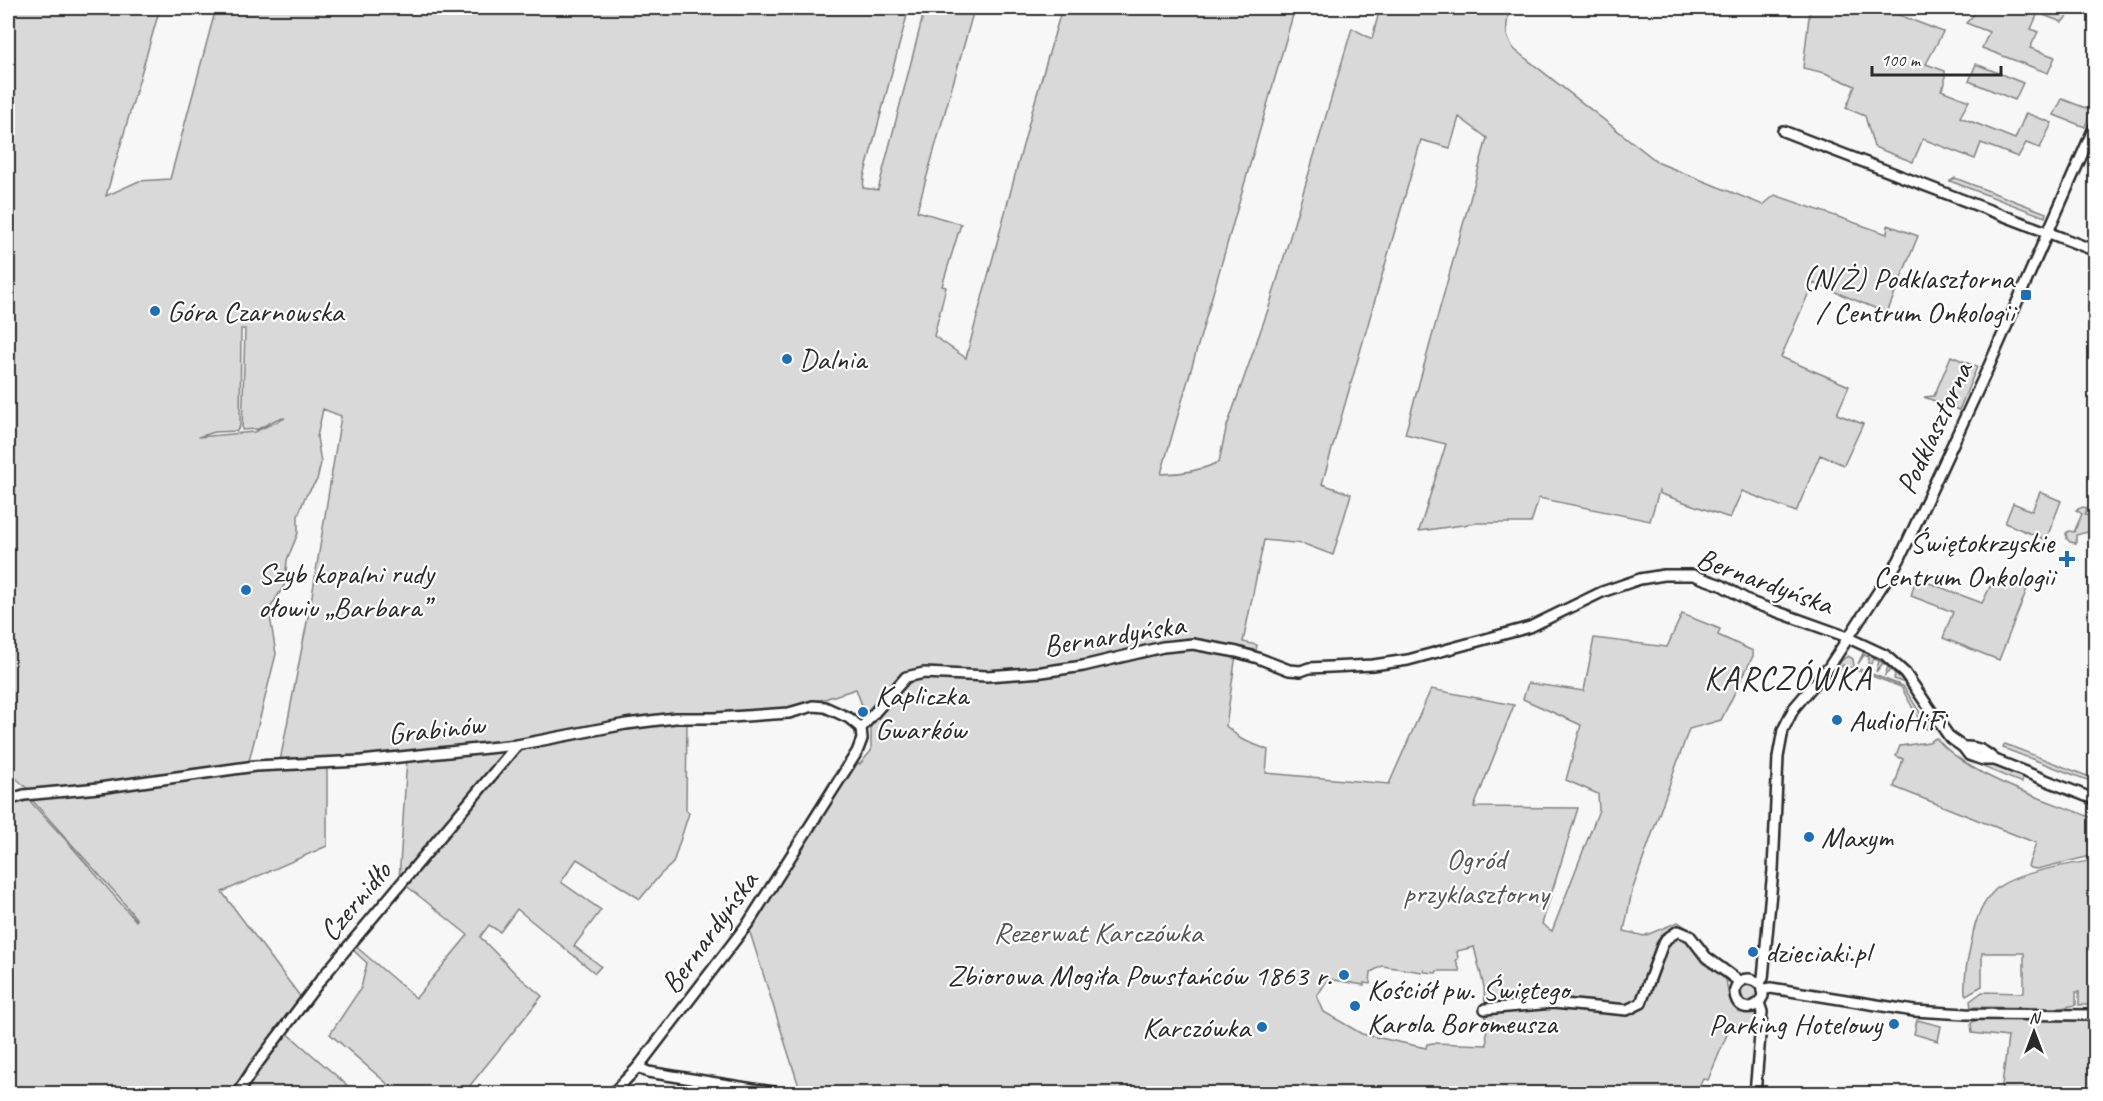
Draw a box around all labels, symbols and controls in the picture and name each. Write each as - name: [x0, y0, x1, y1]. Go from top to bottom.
- scale bar: [1872, 39, 2001, 77]
- text: 100 m: [1881, 49, 1922, 71]
- place label: (N/Ż) Podklasztorna / Centrum Onkologii: [1802, 259, 2017, 331]
- marker: (N/Ż) Podklasztorna / Centrum Onkologii: [2019, 288, 2033, 302]
- place label: Góra Czarnowska: [167, 292, 345, 330]
- marker: Góra Czarnowska: [148, 304, 162, 318]
- place label: Dalnia: [799, 340, 869, 378]
- marker: Dalnia: [780, 352, 794, 366]
- street label: Podklasztorna: [1887, 354, 1982, 500]
- place label: Świętokrzyskie Centrum Onkologii: [1873, 523, 2057, 595]
- street label: Bernardyńska: [1692, 539, 1840, 624]
- marker: Świętokrzyskie Centrum Onkologii: [2058, 550, 2076, 568]
- place label: Szyb kopalni rudy ołowiu „Barbara”: [258, 554, 437, 626]
- marker: Szyb kopalni rudy ołowiu „Barbara”: [239, 583, 253, 597]
- street label: Bernardyńska: [1041, 605, 1189, 665]
- district label: KARCZÓWKA: [1704, 657, 1872, 699]
- place label: Kapliczka Gwarków: [875, 676, 970, 748]
- place label: AudioHiFi: [1849, 701, 1949, 739]
- street label: Grabinów: [386, 705, 489, 753]
- marker: Kapliczka Gwarków: [856, 705, 870, 719]
- marker: AudioHiFi: [1830, 713, 1844, 727]
- place label: Maxym: [1821, 818, 1894, 856]
- marker: Maxym: [1802, 830, 1816, 844]
- park label: Ogród przyklasztorny: [1403, 840, 1552, 912]
- street label: Czernidło: [311, 852, 400, 949]
- street label: Bernardyńska: [652, 862, 767, 1001]
- park label: Rezerwat Karczówka: [993, 913, 1204, 951]
- place label: dzieciaki.pl: [1765, 933, 1875, 971]
- marker: dzieciaki.pl: [1746, 945, 1760, 959]
- place label: Zbiorowa Mogiła Powstańców 1863 r.: [947, 956, 1332, 994]
- marker: Zbiorowa Mogiła Powstańców 1863 r.: [1337, 968, 1351, 982]
- place label: Kościół pw. Świętego Karola Boromeusza: [1367, 970, 1572, 1042]
- marker: Kościół pw. Świętego Karola Boromeusza: [1348, 999, 1362, 1013]
- north arrow: [2004, 1002, 2064, 1062]
- place label: Parking Hotelowy: [1709, 1005, 1884, 1043]
- place label: Karczówka: [1142, 1008, 1252, 1046]
- text: N: [2029, 1008, 2042, 1028]
- marker: Parking Hotelowy: [1887, 1017, 1901, 1031]
- marker: Karczówka: [1255, 1020, 1269, 1034]

